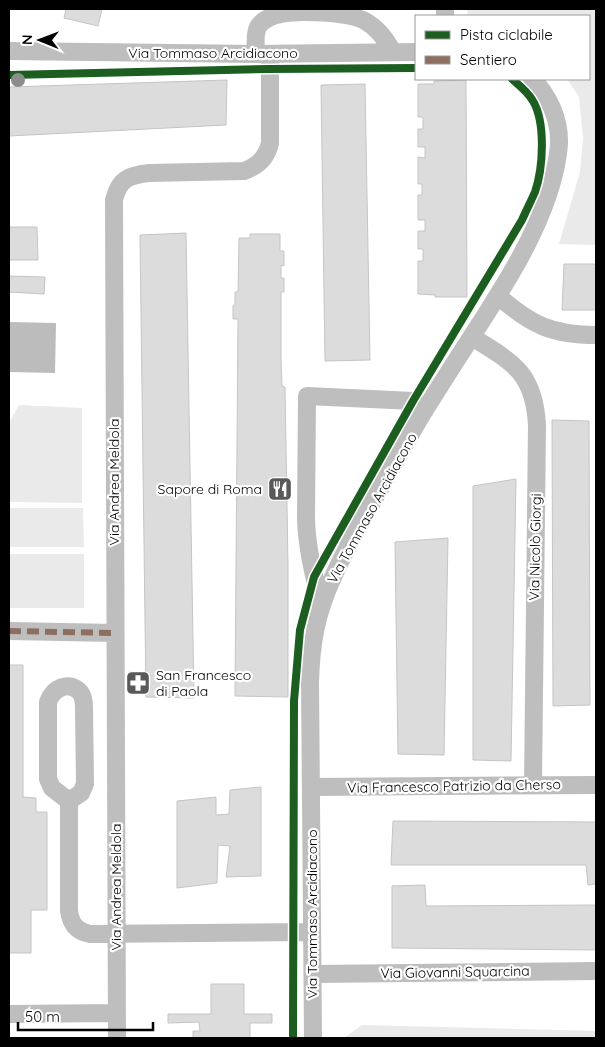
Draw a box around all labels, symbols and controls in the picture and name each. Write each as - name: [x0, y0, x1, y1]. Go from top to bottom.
- north arrow: [15, 15, 65, 65]
- legend: [415, 15, 590, 80]
- text: Pista ciclabile: [460, 25, 553, 44]
- text: N: [18, 34, 36, 45]
- street label: Via Tommaso Arcidiacono: [128, 44, 298, 62]
- text: Sentiero: [460, 50, 517, 69]
- street label: Via Andrea Meldola: [105, 419, 123, 545]
- street label: Via Tommaso Arcidiacono: [323, 430, 421, 586]
- restaurant icon: Sapore di Roma: [267, 476, 293, 502]
- place label: Sapore di Roma: [158, 480, 262, 498]
- street label: Via Nicolò Giorgi: [525, 493, 545, 601]
- place label: San Francesco di Paola: [156, 666, 251, 700]
- pharmacy icon: San Francesco di Paola: [125, 670, 151, 696]
- street label: Via Francesco Patrizio da Cherso: [347, 775, 561, 797]
- street label: Via Andrea Meldola: [107, 824, 125, 950]
- street label: Via Tommaso Arcidiacono: [303, 829, 321, 999]
- street label: Via Giovanni Squarcina: [380, 962, 530, 982]
- scale bar: [18, 1000, 152, 1032]
- text: 50 m: [25, 1007, 60, 1026]

